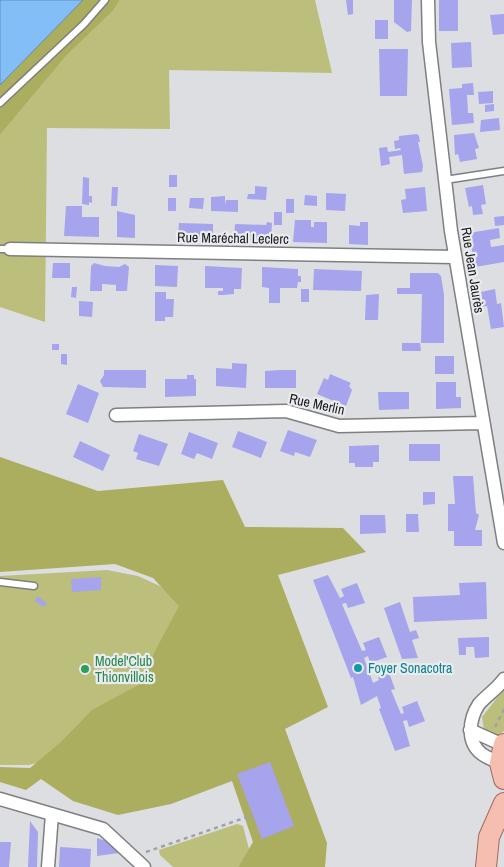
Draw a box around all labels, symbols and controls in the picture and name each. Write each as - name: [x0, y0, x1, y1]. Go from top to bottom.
- street label: Rue Jean Jaurès: [457, 226, 489, 315]
- street label: Rue Maréchal Leclerc: [177, 228, 289, 248]
- street label: Rue Merlin: [288, 389, 346, 419]
- place label: Model'Club Thionvillois: [95, 652, 154, 686]
- place label: Foyer Sonacotra: [368, 659, 453, 677]
- marker: Foyer Sonacotra: [352, 662, 364, 674]
- marker: Model'Club Thionvillois: [79, 663, 91, 675]

